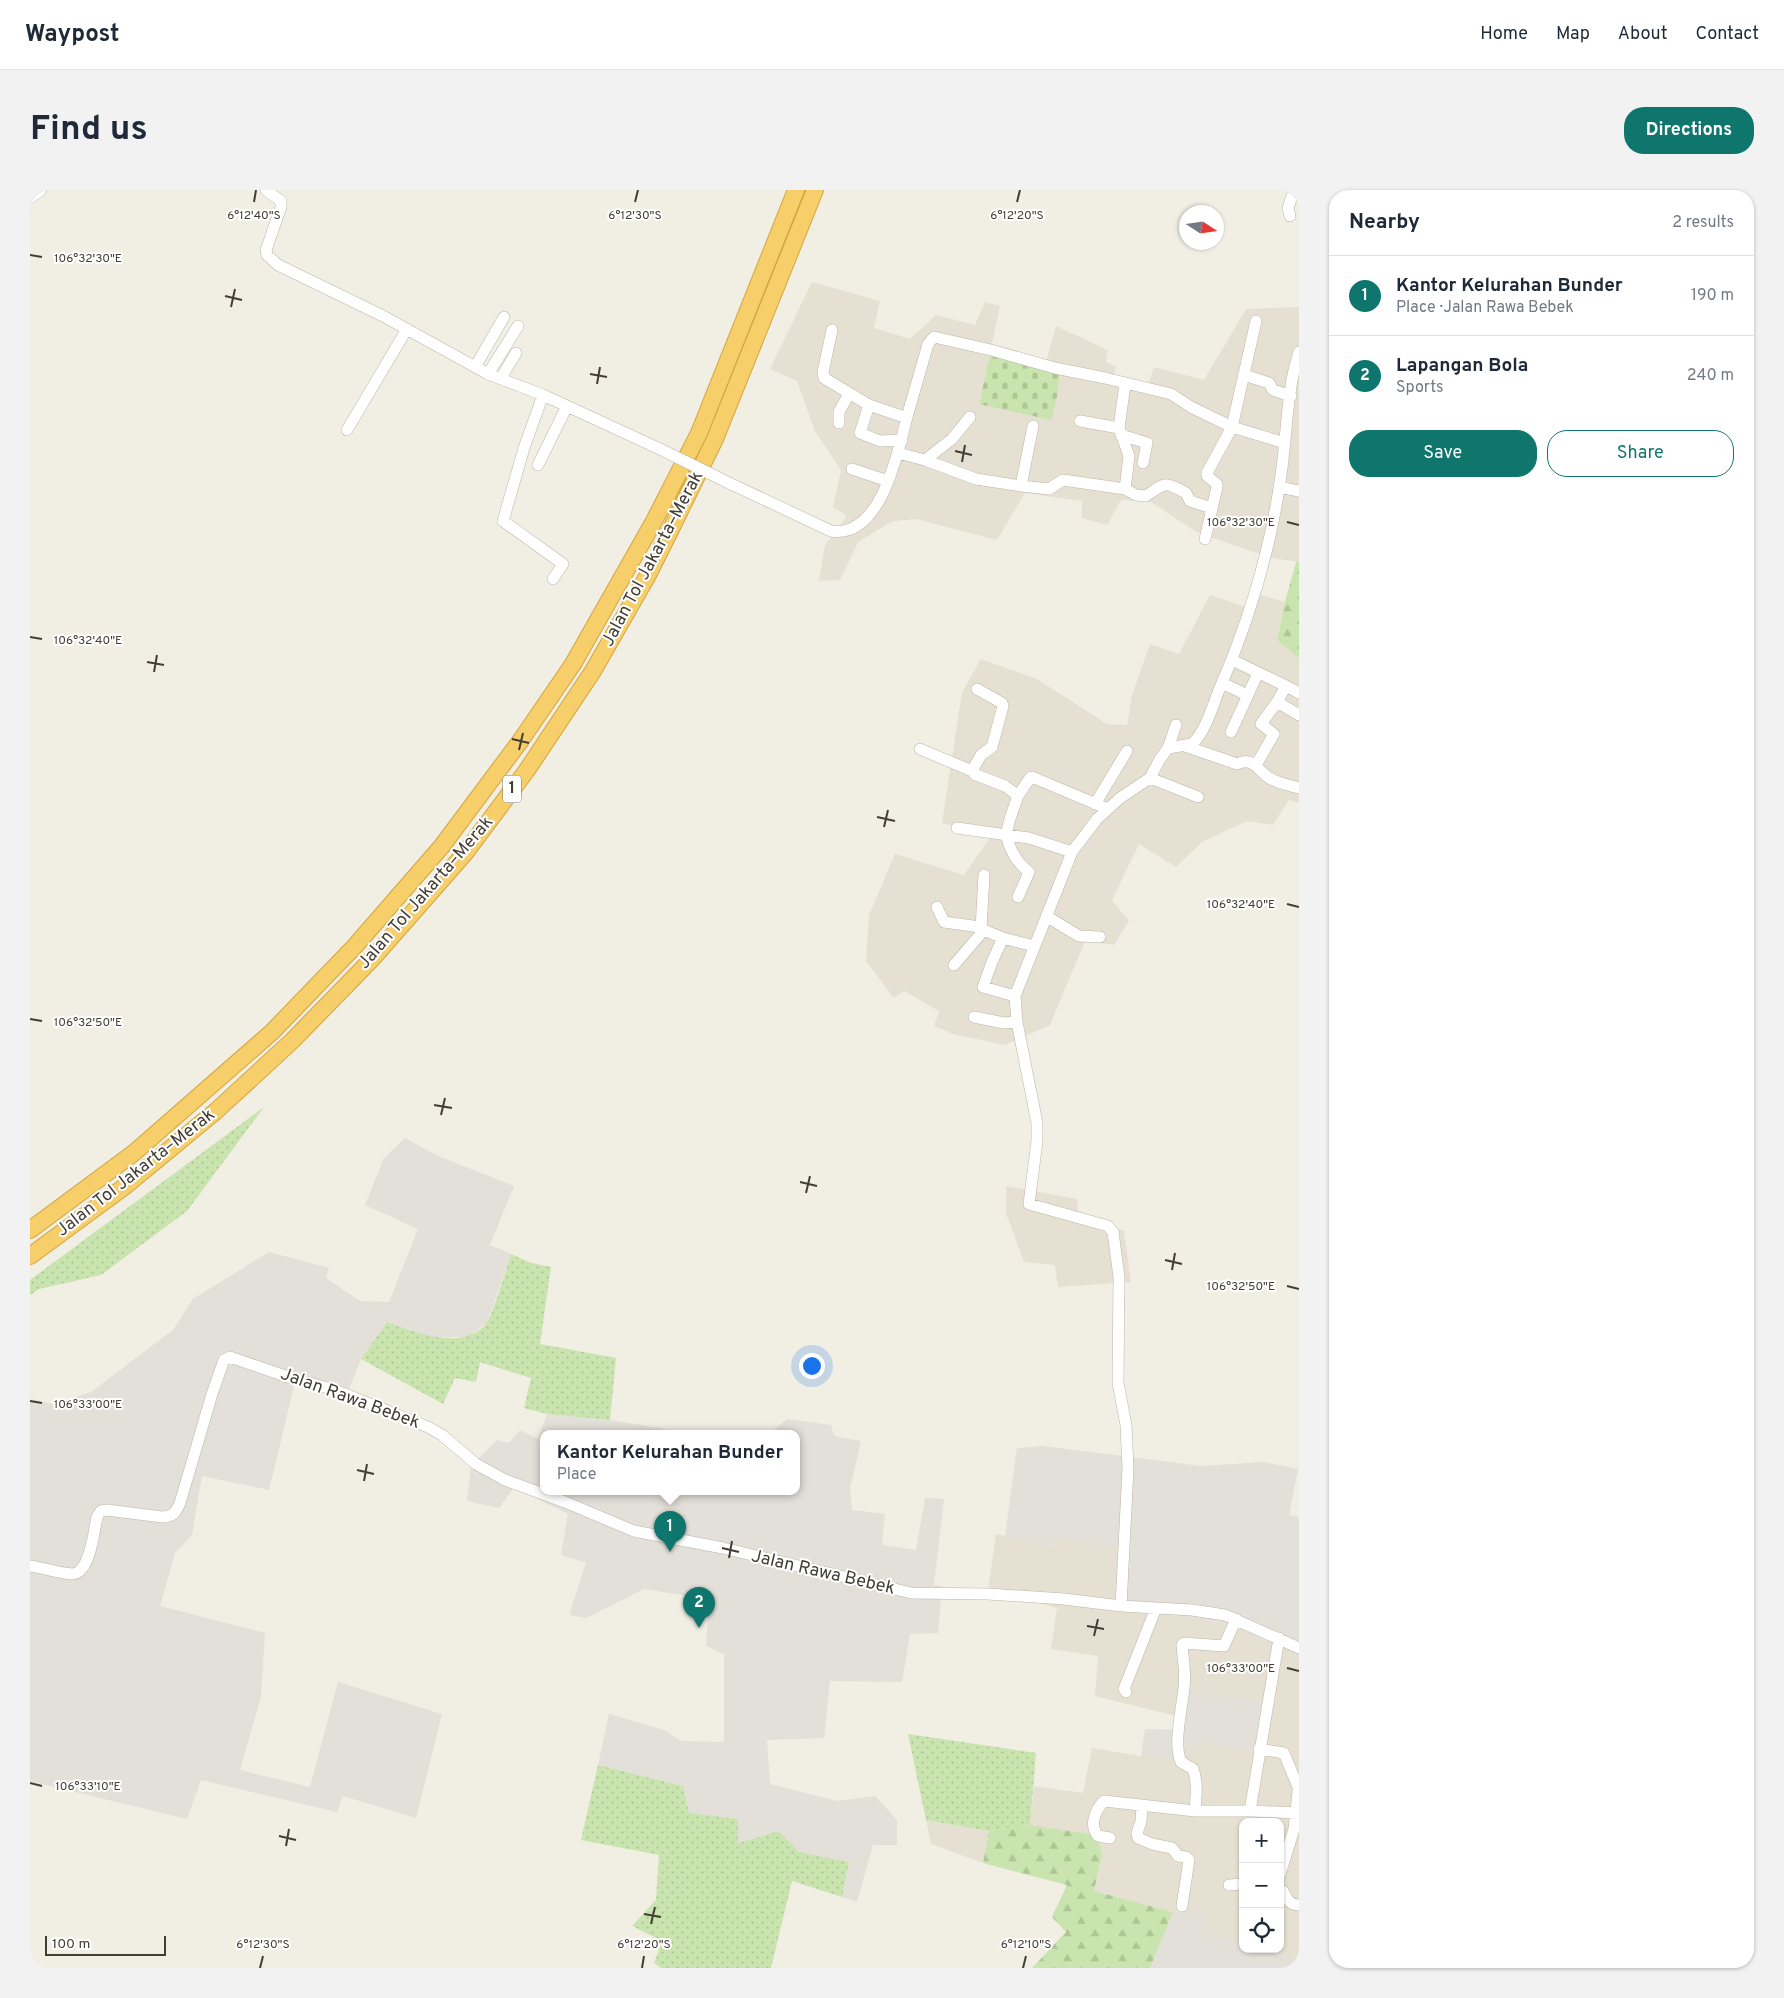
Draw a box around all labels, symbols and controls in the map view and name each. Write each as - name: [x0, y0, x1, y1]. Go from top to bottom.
- text: Waypost: [25, 20, 119, 50]
- text: Home: [1480, 23, 1528, 46]
- text: Map: [1556, 23, 1590, 46]
- text: About: [1618, 23, 1667, 46]
- text: Contact: [1695, 23, 1759, 46]
- button: Directions: [1624, 107, 1754, 154]
- text: Find us: [30, 108, 148, 152]
- north arrow: [1179, 205, 1224, 250]
- text: 6°12'40"S: [227, 208, 281, 224]
- text: 6°12'30"S: [608, 208, 662, 224]
- text: 6°12'20"S: [990, 208, 1044, 224]
- text: Nearby: [1349, 209, 1420, 236]
- text: 2 results: [1672, 213, 1734, 233]
- text: 106°32'30"E: [54, 251, 122, 267]
- text: Kantor Kelurahan Bunder: [1396, 274, 1623, 298]
- text: 1: [1362, 286, 1368, 306]
- text: 190 m: [1691, 286, 1734, 306]
- text: Place · Jalan Rawa Bebek: [1396, 298, 1574, 318]
- text: Lapangan Bola: [1396, 354, 1528, 378]
- text: 2: [1360, 366, 1370, 386]
- text: 240 m: [1687, 366, 1734, 386]
- text: Sports: [1396, 378, 1444, 398]
- button: Save: [1349, 430, 1537, 477]
- button: Share: [1547, 430, 1734, 477]
- street label: Jalan Tol Jakarta–Merak: [597, 467, 709, 651]
- text: 106°32'30"E: [1207, 515, 1275, 531]
- text: 106°32'40"E: [54, 633, 122, 649]
- road number: 1: [503, 776, 521, 802]
- street label: Jalan Tol Jakarta–Merak: [353, 812, 499, 974]
- text: 106°32'40"E: [1207, 897, 1275, 913]
- text: 106°32'50"E: [54, 1015, 122, 1031]
- street label: Jalan Tol Jakarta–Merak: [52, 1104, 220, 1242]
- text: 106°32'50"E: [1207, 1279, 1275, 1295]
- your location: [799, 1353, 825, 1379]
- street label: Jalan Rawa Bebek: [277, 1363, 423, 1435]
- text: 106°33'00"E: [54, 1397, 122, 1413]
- popup: [540, 1430, 800, 1495]
- text: Kantor Kelurahan Bunder: [557, 1441, 783, 1465]
- text: Place: [557, 1465, 596, 1485]
- pin: 1: [654, 1511, 686, 1552]
- street label: Jalan Rawa Bebek: [749, 1545, 897, 1601]
- pin: 2: [683, 1587, 715, 1628]
- text: 106°33'00"E: [1207, 1661, 1275, 1677]
- text: 106°33'10"E: [55, 1779, 121, 1795]
- map controls: [1239, 1818, 1284, 1953]
- button: +: [1239, 1818, 1284, 1863]
- button: −: [1239, 1863, 1284, 1908]
- button: locate: [1239, 1908, 1284, 1953]
- scale bar: [45, 1933, 166, 1956]
- text: 100 m: [52, 1936, 90, 1953]
- text: 6°12'30"S: [236, 1937, 290, 1953]
- text: 6°12'20"S: [617, 1937, 671, 1953]
- text: 6°12'10"S: [1001, 1937, 1051, 1953]

